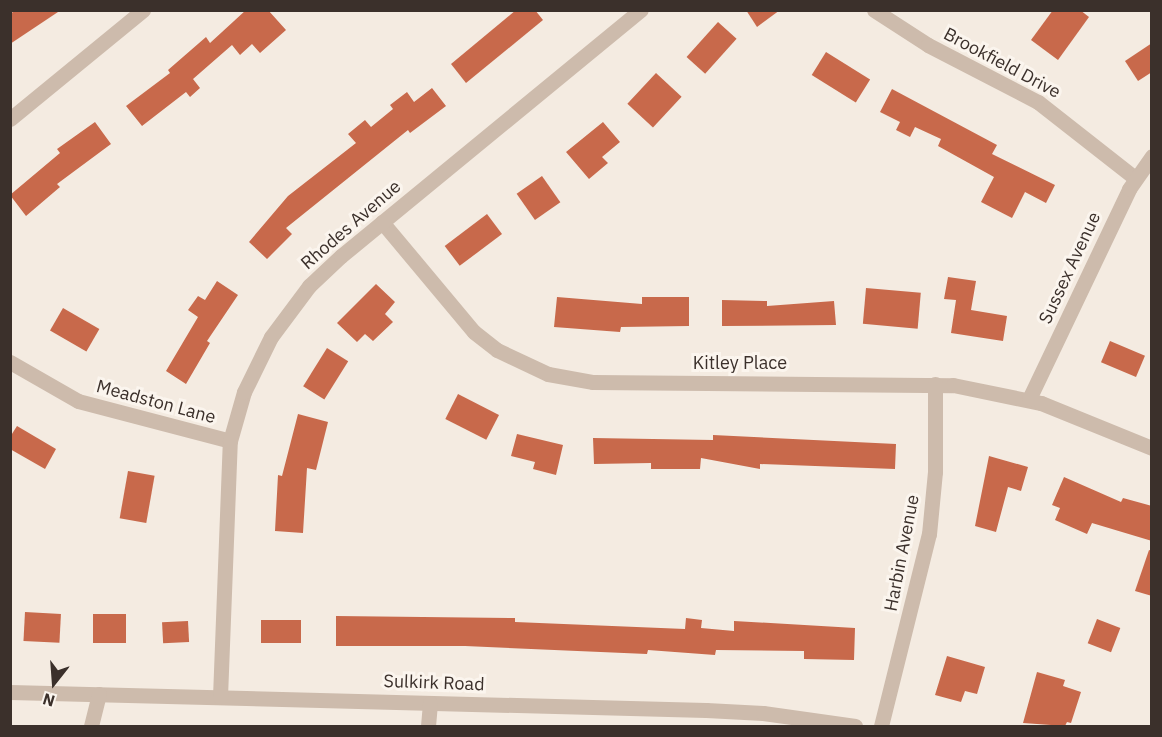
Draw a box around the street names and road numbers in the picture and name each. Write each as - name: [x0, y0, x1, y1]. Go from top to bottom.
- street label: Brookfield Drive: [940, 23, 1064, 103]
- street label: Rhodes Avenue: [297, 176, 405, 274]
- street label: Sussex Avenue: [1035, 208, 1105, 328]
- street label: Kitley Place: [693, 352, 787, 374]
- street label: Meadston Lane: [94, 376, 218, 428]
- street label: Harbin Avenue: [880, 493, 924, 613]
- street label: Sulkirk Road: [383, 670, 485, 696]

